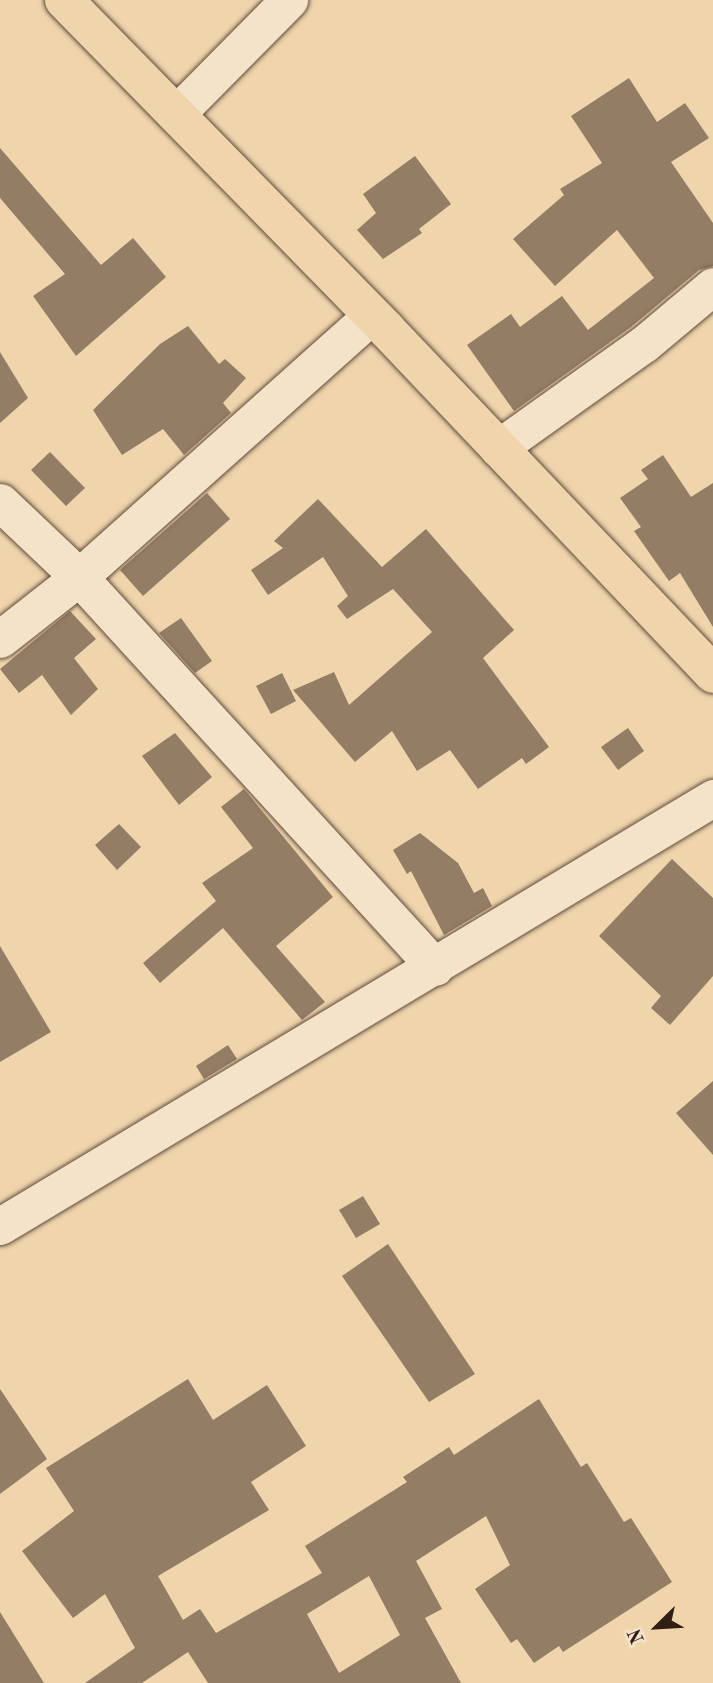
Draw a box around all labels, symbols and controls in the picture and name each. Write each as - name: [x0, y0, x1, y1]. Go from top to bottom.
- north arrow: [622, 1592, 692, 1662]
- text: N: [626, 1625, 649, 1646]

